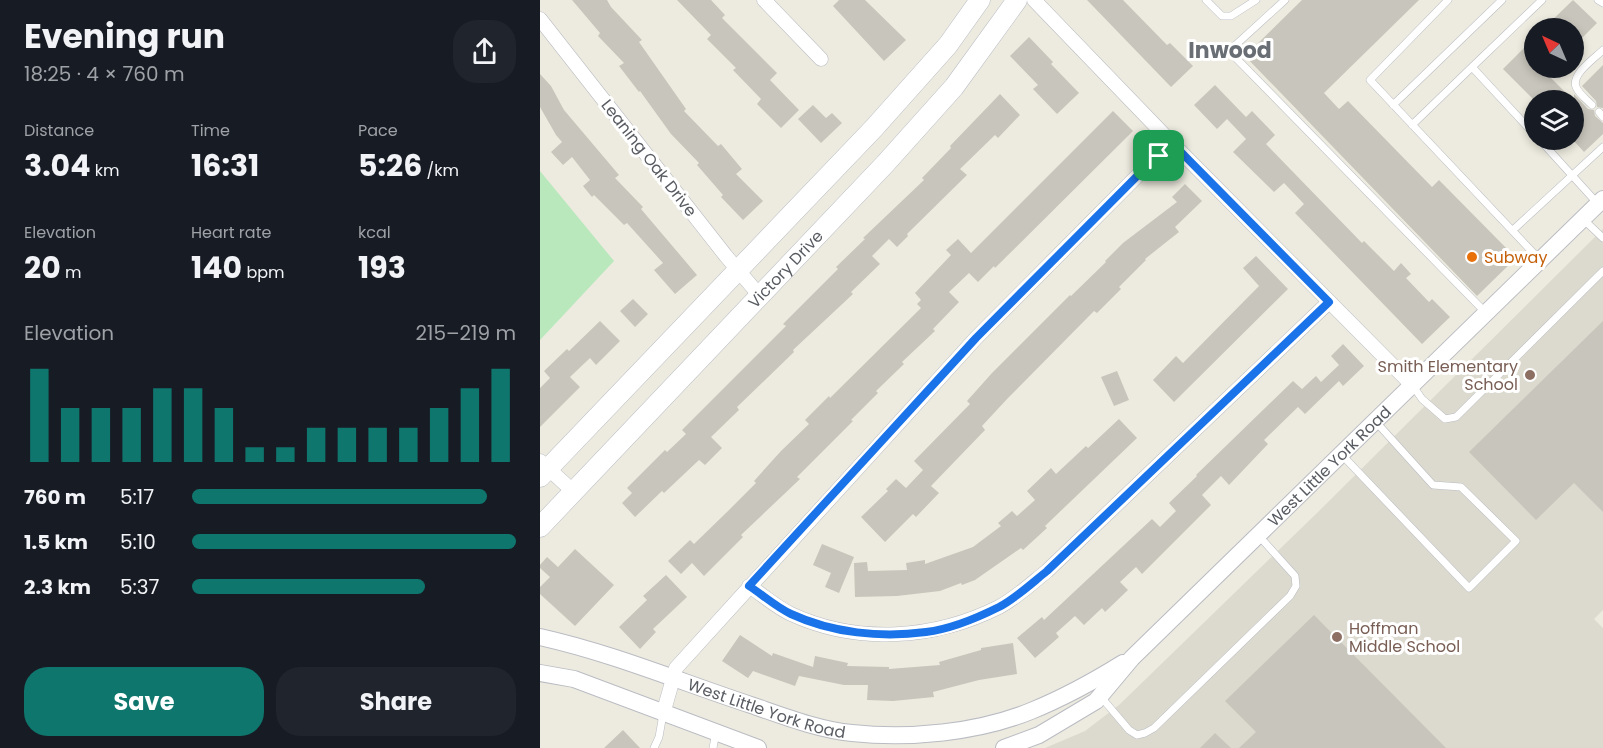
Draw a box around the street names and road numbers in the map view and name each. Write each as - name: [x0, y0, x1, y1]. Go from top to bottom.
- street label: Leaning Oak Drive: [596, 95, 702, 222]
- street label: Victory Drive: [742, 225, 828, 313]
- street label: West Little York Road: [1262, 400, 1396, 532]
- street label: West Little York Road: [685, 673, 847, 744]

